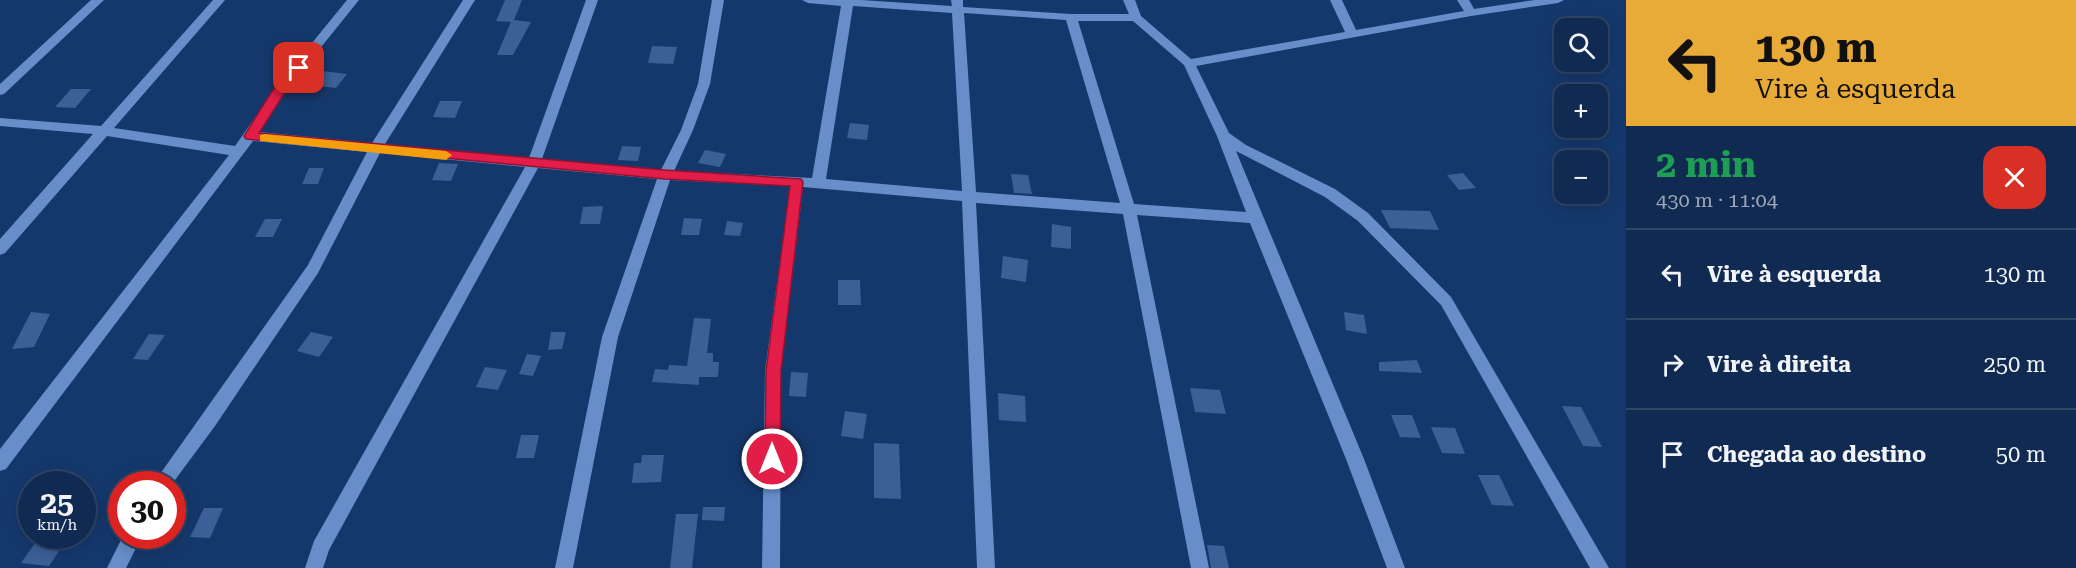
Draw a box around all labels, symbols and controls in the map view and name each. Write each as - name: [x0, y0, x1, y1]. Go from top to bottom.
- map controls: [1554, 18, 1608, 204]
- button: search: [1554, 18, 1608, 72]
- text: 130 m: [1755, 23, 1877, 72]
- icon: left: [1656, 24, 1734, 102]
- pin: [273, 42, 324, 93]
- icon: arrive: [282, 51, 315, 84]
- text: Vire à esquerda: [1755, 73, 1956, 105]
- button: +: [1554, 84, 1608, 138]
- text: 2 min: [1656, 144, 1756, 186]
- button: close: [1983, 146, 2046, 209]
- button: −: [1554, 150, 1608, 204]
- text: 430 m · 11:04: [1656, 188, 1778, 212]
- icon: left: [1656, 258, 1689, 291]
- text: Vire à esquerda: [1707, 262, 1881, 287]
- text: 130 m: [1983, 262, 2046, 287]
- icon: right: [1656, 348, 1689, 381]
- text: Vire à direita: [1707, 352, 1851, 377]
- text: 250 m: [1983, 352, 2046, 377]
- position arrow: [740, 427, 804, 491]
- icon: arrive: [1656, 438, 1689, 471]
- text: Chegada ao destino: [1707, 442, 1926, 467]
- text: 50 m: [1996, 442, 2046, 467]
- speed limit sign: 30: [108, 471, 186, 549]
- text: 25: [40, 485, 74, 520]
- text: km/h: [37, 516, 77, 534]

